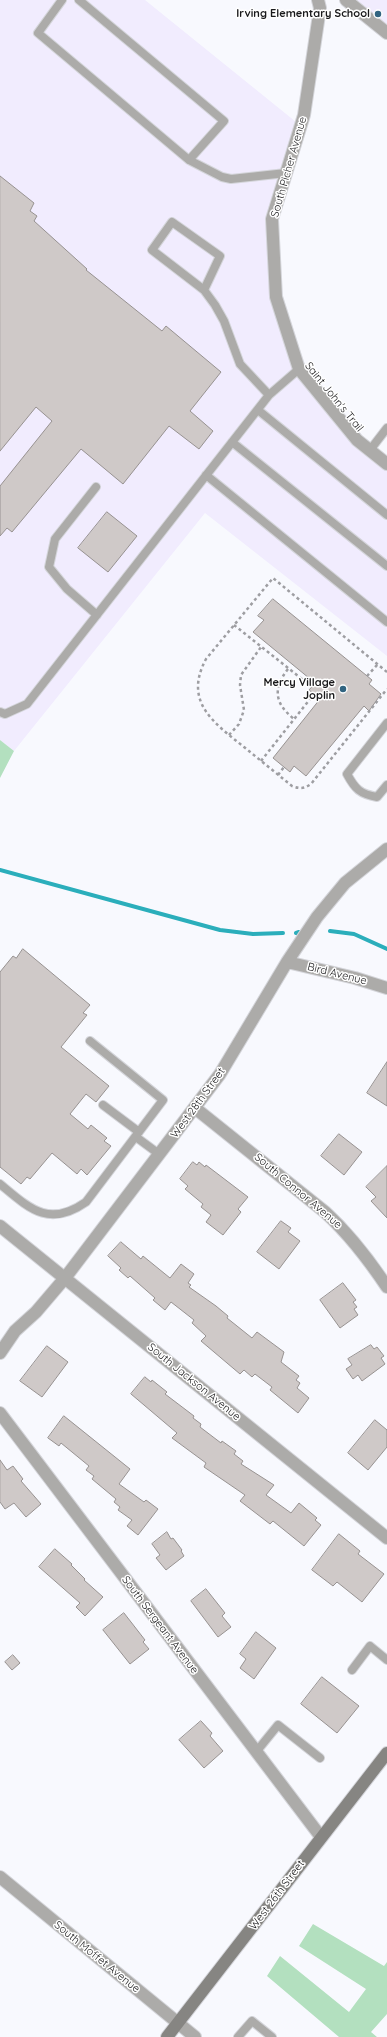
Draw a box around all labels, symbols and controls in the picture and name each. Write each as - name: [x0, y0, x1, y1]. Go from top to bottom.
- place label: Irving Elementary School: [236, 7, 370, 21]
- marker: Irving Elementary School: [373, 9, 383, 19]
- street label: South Picher Avenue: [268, 115, 310, 219]
- street label: Saint John's Trail: [302, 360, 366, 434]
- place label: Mercy Village Joplin: [264, 676, 335, 702]
- marker: Mercy Village Joplin: [338, 684, 348, 694]
- street label: Bird Avenue: [306, 960, 368, 988]
- street label: West 28th Street: [168, 1065, 228, 1141]
- street label: South Connor Avenue: [252, 1151, 344, 1231]
- street label: South Jackson Avenue: [145, 1341, 243, 1423]
- street label: South Sergeant Avenue: [119, 1574, 201, 1676]
- street label: West 26th Street: [247, 1858, 307, 1932]
- street label: South Moffet Avenue: [52, 1918, 142, 1996]

